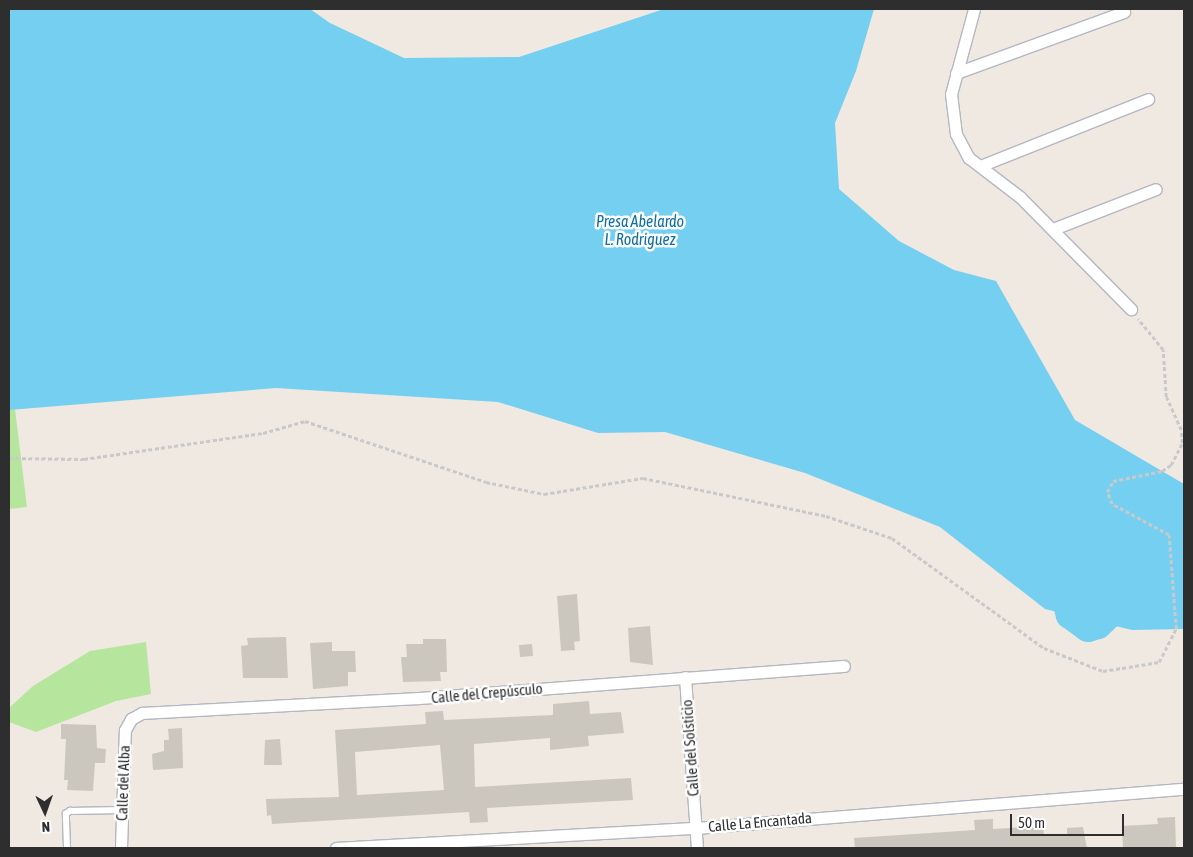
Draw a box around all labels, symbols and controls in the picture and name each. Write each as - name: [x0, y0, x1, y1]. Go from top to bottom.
- water label: Presa Abelardo L. Rodriguez: [596, 211, 684, 249]
- street label: Calle del Crepúsculo: [431, 679, 543, 707]
- street label: Calle del Solsticio: [678, 699, 702, 797]
- street label: Calle del Alba: [113, 745, 133, 821]
- north arrow: [20, 787, 70, 837]
- scale bar: [1013, 804, 1127, 836]
- street label: Calle La Encantada: [707, 808, 813, 836]
- text: 50 m: [1018, 814, 1045, 831]
- text: N: [41, 819, 50, 835]

